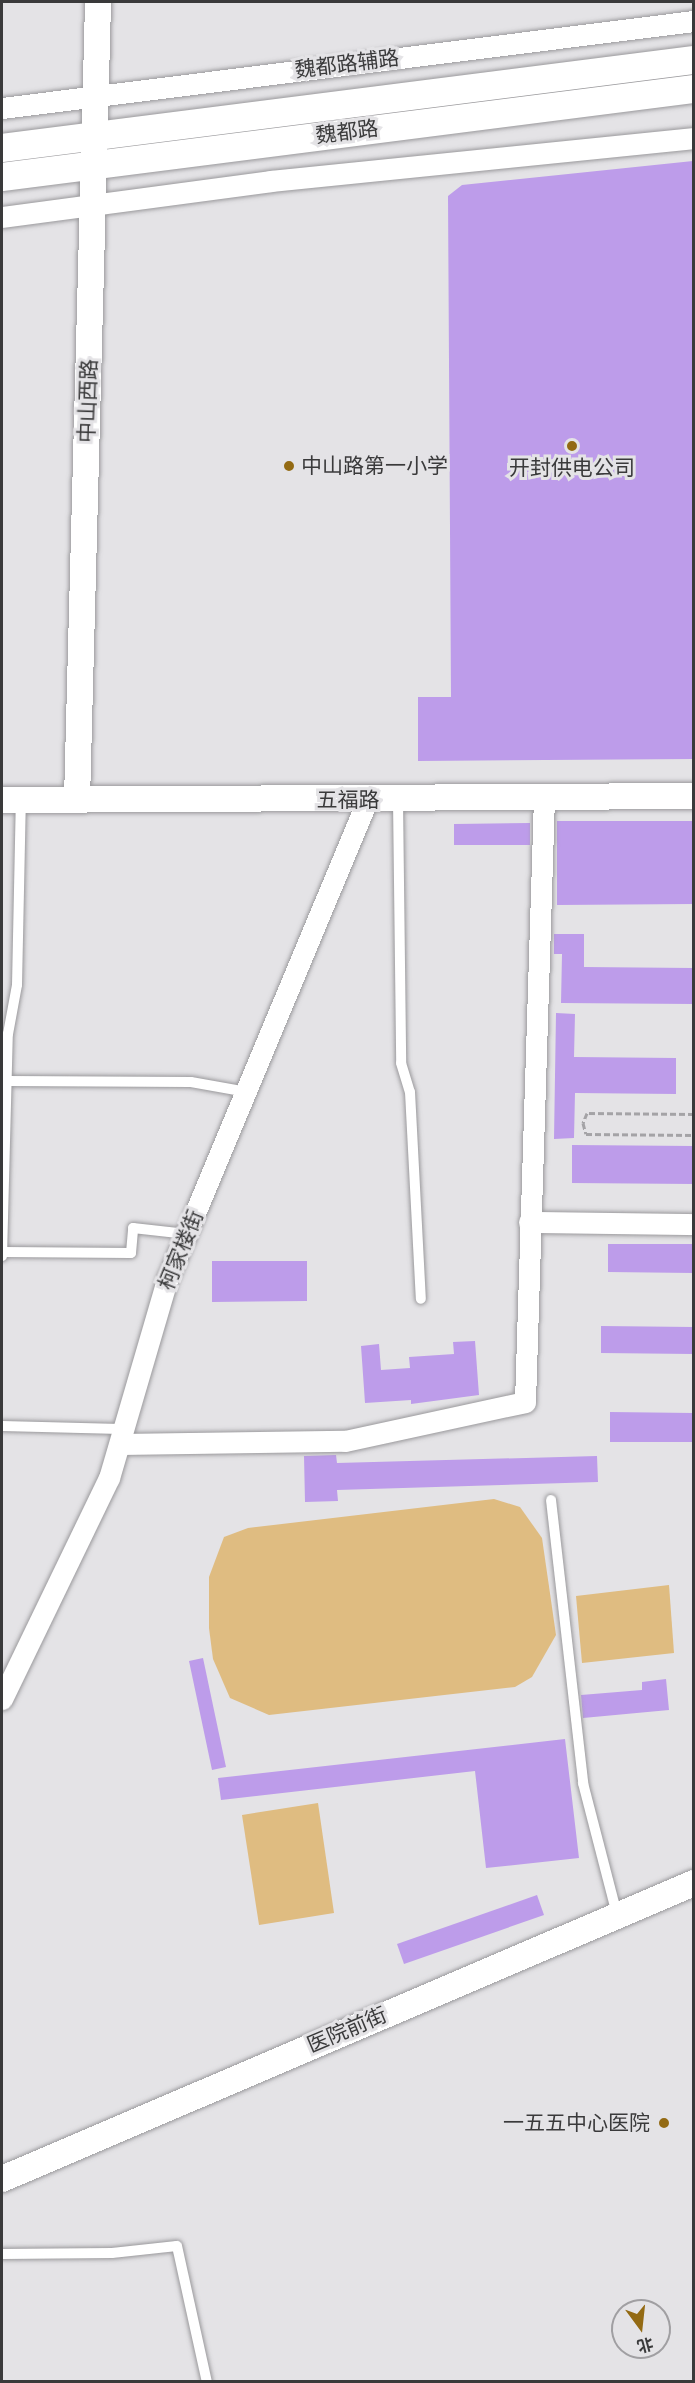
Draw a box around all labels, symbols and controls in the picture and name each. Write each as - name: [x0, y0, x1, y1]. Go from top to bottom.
- street label: 魏都路辅路: [293, 45, 401, 83]
- street label: 魏都路: [314, 116, 380, 148]
- street label: 中山西路: [74, 359, 102, 443]
- marker: 开封供电公司: [565, 439, 579, 453]
- place label: 中山路第一小学: [301, 453, 448, 479]
- place label: 开封供电公司: [509, 455, 635, 481]
- marker: 中山路第一小学: [282, 459, 296, 473]
- street label: 五福路: [317, 787, 379, 813]
- street label: 柯家楼街: [154, 1206, 208, 1294]
- street label: 医院前街: [303, 2002, 391, 2058]
- place label: 一五五中心医院: [503, 2110, 650, 2136]
- marker: 一五五中心医院: [655, 2114, 673, 2132]
- north arrow: [611, 2299, 671, 2359]
- text: 北: [635, 2333, 655, 2356]

